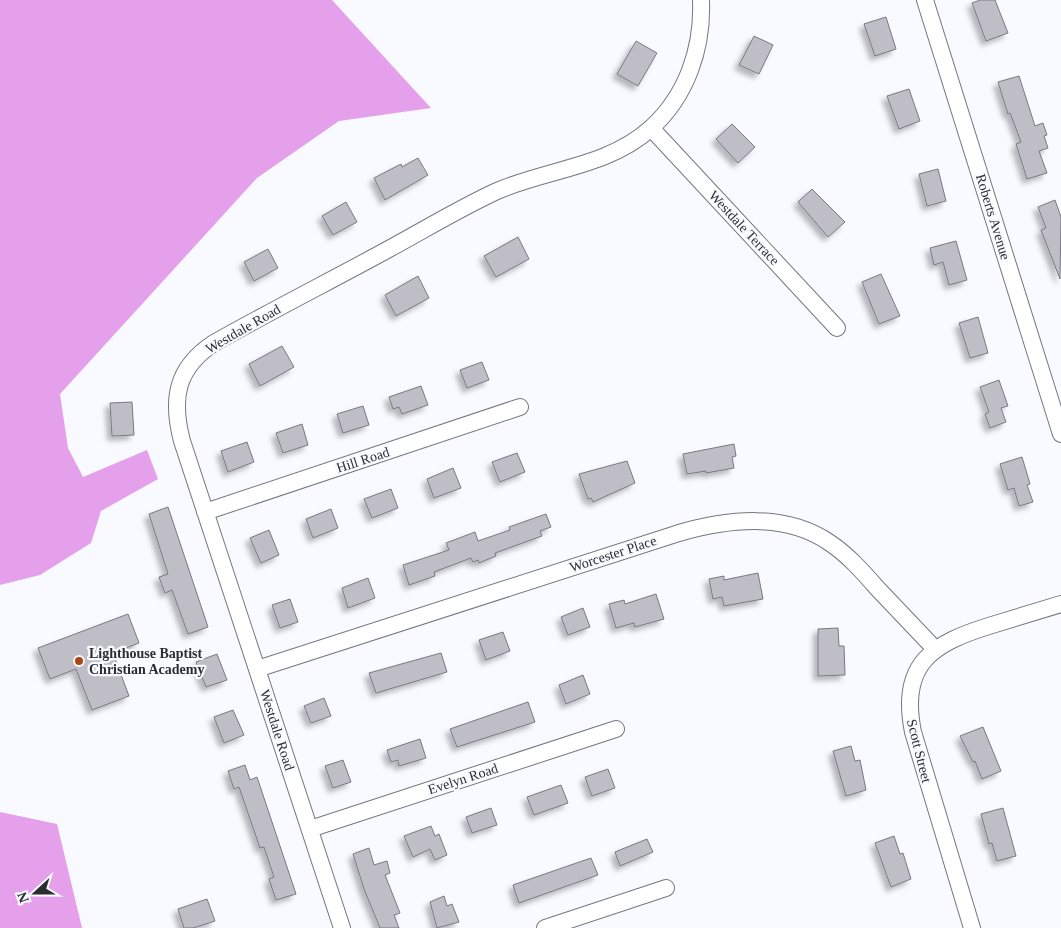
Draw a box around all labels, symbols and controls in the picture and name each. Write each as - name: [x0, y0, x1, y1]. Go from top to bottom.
- street label: Roberts Avenue: [973, 172, 1013, 262]
- street label: Westdale Terrace: [706, 188, 782, 268]
- street label: Westdale Road: [203, 302, 283, 356]
- street label: Hill Road: [335, 444, 391, 476]
- street label: Worcester Place: [568, 533, 658, 575]
- place label: Lighthouse Baptist Christian Academy: [89, 646, 205, 677]
- marker: Lighthouse Baptist Christian Academy: [73, 655, 85, 667]
- street label: Westdale Road: [257, 688, 297, 772]
- street label: Scott Street: [904, 718, 934, 784]
- street label: Evelyn Road: [426, 761, 500, 797]
- north arrow: [10, 868, 60, 918]
- text: N: [15, 890, 32, 905]

